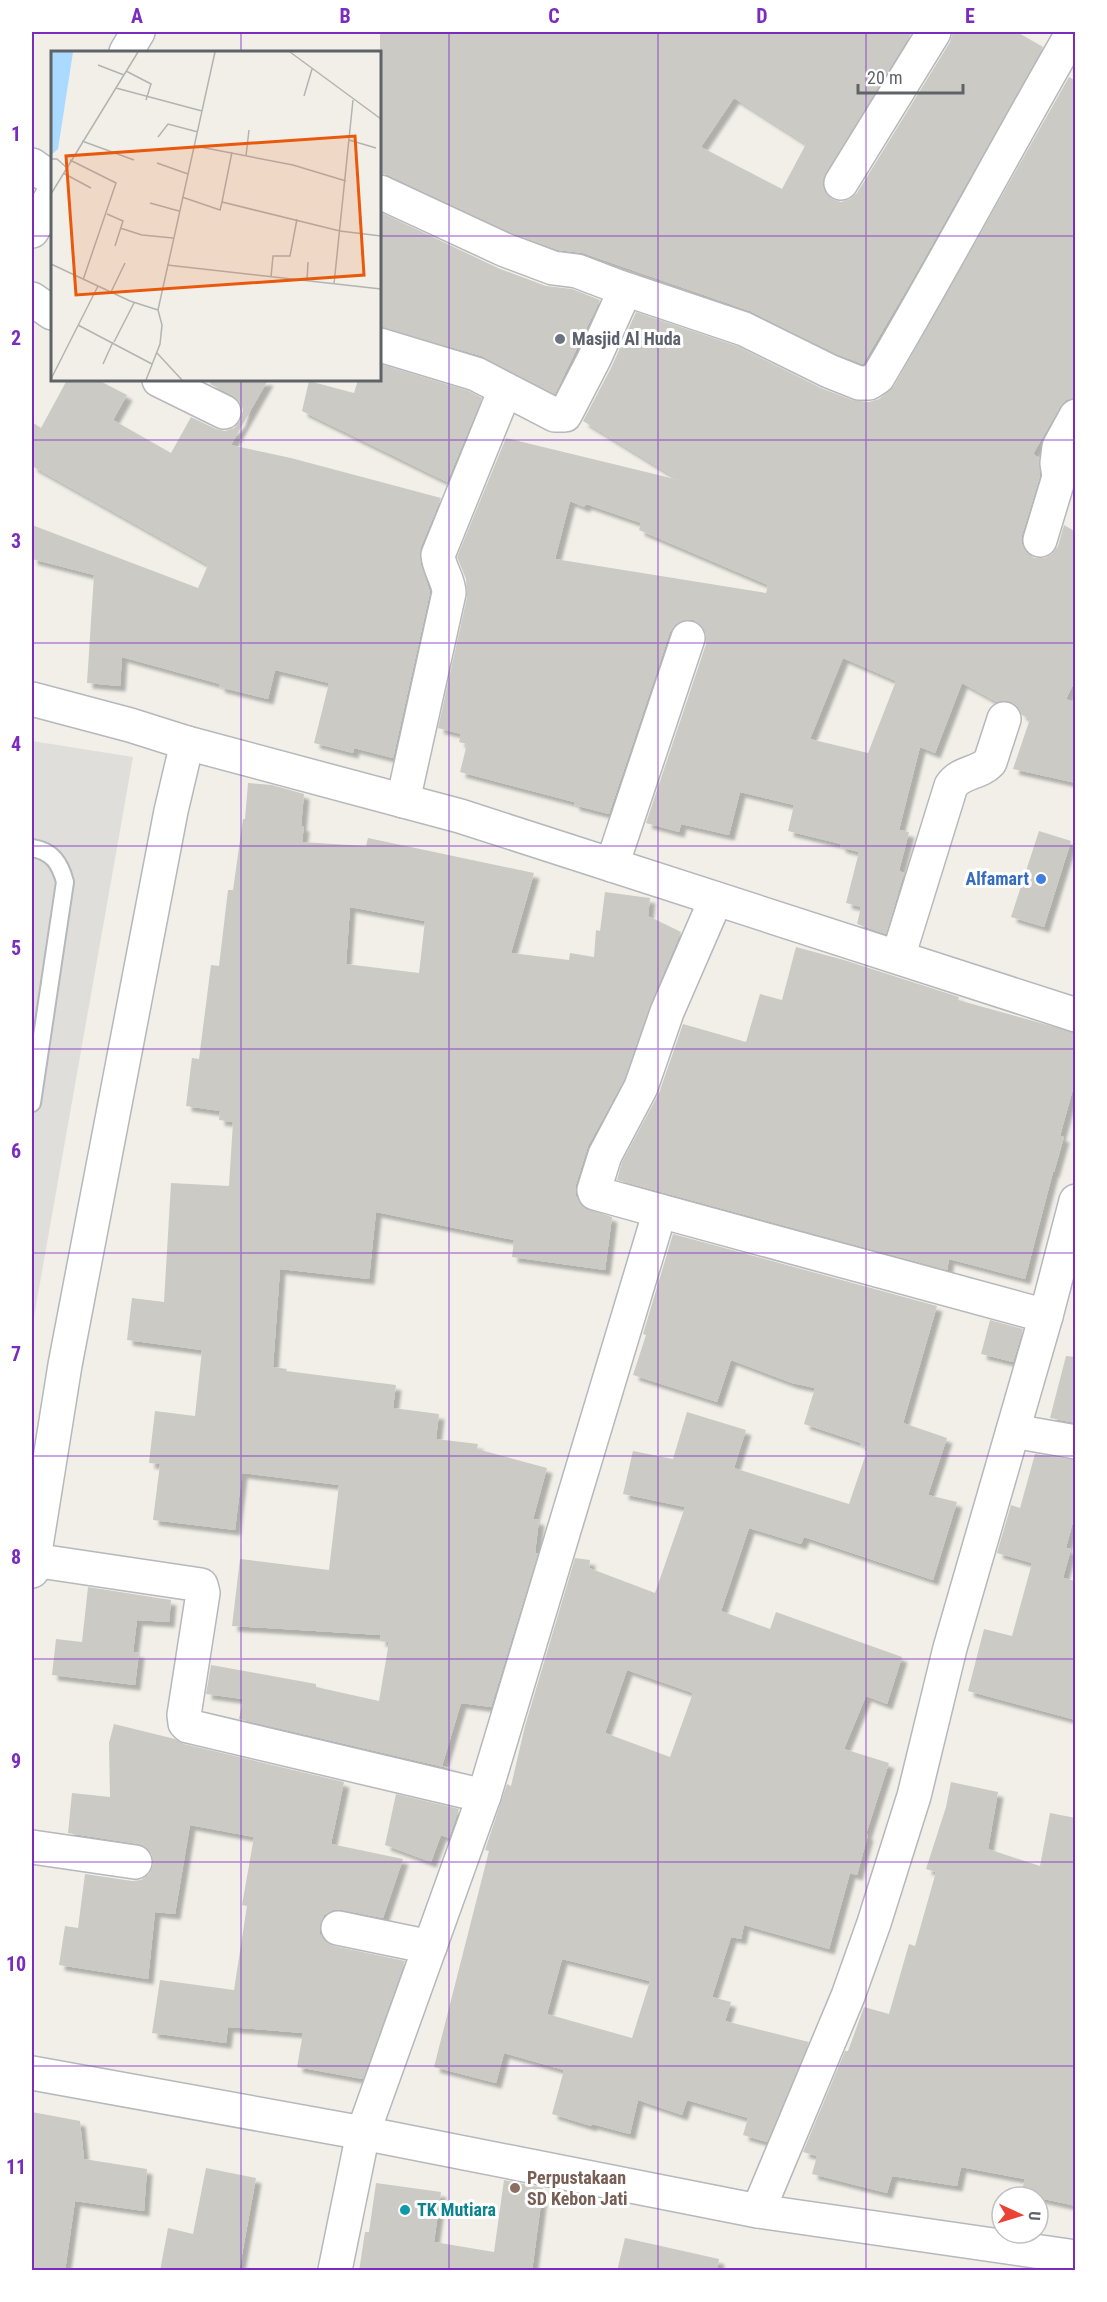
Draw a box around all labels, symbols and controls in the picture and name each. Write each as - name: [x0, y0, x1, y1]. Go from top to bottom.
- text: A: [131, 4, 143, 28]
- text: B: [339, 4, 351, 28]
- text: C: [548, 4, 560, 28]
- text: D: [756, 4, 768, 28]
- text: E: [965, 4, 975, 28]
- inset map: [51, 51, 381, 381]
- scale bar: [858, 57, 963, 95]
- text: 20 m: [867, 67, 902, 88]
- text: 1: [11, 122, 21, 146]
- text: 2: [11, 326, 21, 350]
- place label: Masjid Al Huda: [572, 328, 681, 349]
- marker: Masjid Al Huda: [553, 332, 567, 346]
- text: 3: [11, 529, 21, 553]
- text: 4: [11, 732, 21, 756]
- place label: Alfamart: [966, 868, 1029, 889]
- marker: Alfamart: [1034, 872, 1048, 886]
- text: 5: [11, 936, 21, 960]
- text: 6: [11, 1139, 21, 1163]
- text: 7: [11, 1342, 21, 1366]
- text: 8: [11, 1545, 21, 1569]
- text: 9: [11, 1749, 21, 1773]
- text: 10: [6, 1952, 26, 1976]
- text: 11: [6, 2155, 26, 2179]
- place label: Perpustakaan SD Kebon Jati: [527, 2167, 628, 2209]
- marker: Perpustakaan SD Kebon Jati: [508, 2181, 522, 2195]
- north arrow: [990, 2185, 1050, 2245]
- place label: TK Mutiara: [417, 2199, 496, 2220]
- marker: TK Mutiara: [398, 2203, 412, 2217]
- text: U: [1025, 2211, 1044, 2221]

